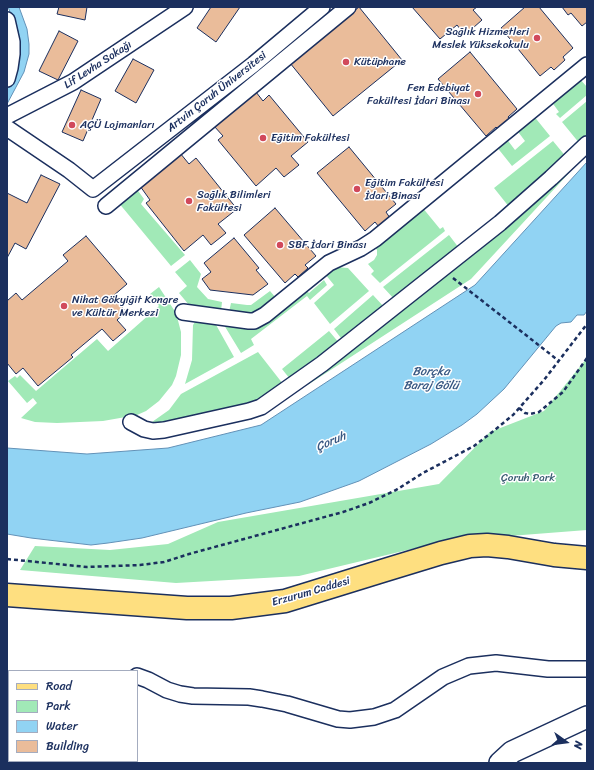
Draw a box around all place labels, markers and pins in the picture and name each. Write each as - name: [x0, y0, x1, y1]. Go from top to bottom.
- place label: Sağlık Hizmetleri Meslek Yüksekokulu: [432, 25, 529, 51]
- marker: Sağlık Hizmetleri Meslek Yüksekokulu: [532, 33, 542, 43]
- place label: Kütüphane: [354, 55, 406, 69]
- marker: Kütüphane: [341, 57, 351, 67]
- place label: Fen Edebiyat Fakültesi İdari Binası: [367, 81, 470, 107]
- marker: Fen Edebiyat Fakültesi İdari Binası: [473, 89, 483, 99]
- place label: AÇÜ Lojmanları: [80, 118, 155, 132]
- marker: AÇÜ Lojmanları: [67, 120, 77, 130]
- place label: Eğitim Fakültesi: [271, 131, 349, 145]
- marker: Eğitim Fakültesi: [258, 133, 268, 143]
- place label: Eğitim Fakültesi İdari Binası: [365, 176, 443, 202]
- marker: Eğitim Fakültesi İdari Binası: [352, 184, 362, 194]
- place label: Sağlık Bilimleri Fakültesi: [197, 188, 270, 214]
- marker: Sağlık Bilimleri Fakültesi: [184, 196, 194, 206]
- place label: SBF İdari Binası: [288, 238, 366, 252]
- marker: SBF İdari Binası: [275, 240, 285, 250]
- place label: Nihat Gökyiğit Kongre ve Kültür Merkezi: [72, 293, 178, 319]
- marker: Nihat Gökyiğit Kongre ve Kültür Merkezi: [59, 301, 69, 311]

